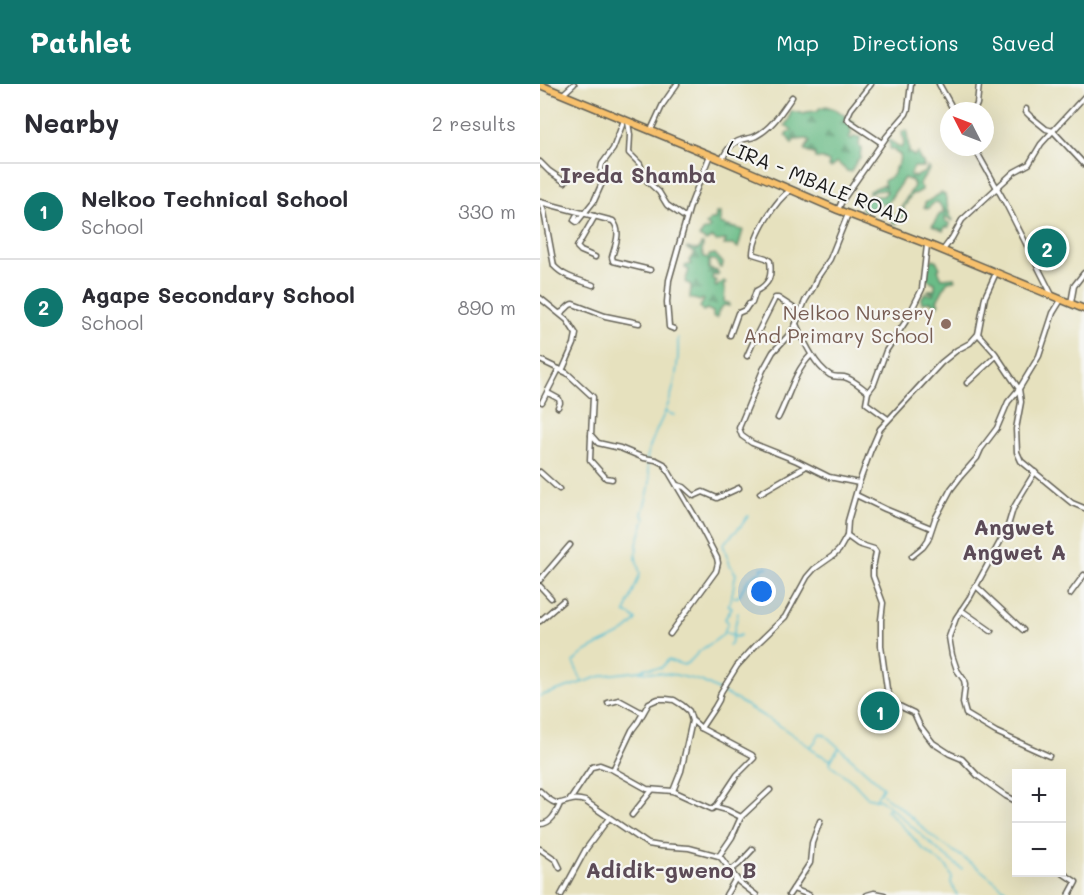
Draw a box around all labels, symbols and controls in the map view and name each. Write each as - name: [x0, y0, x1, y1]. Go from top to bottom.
- text: Pathlet: [30, 24, 132, 60]
- text: Map: [776, 29, 819, 56]
- text: Directions: [852, 29, 959, 56]
- text: Saved: [992, 29, 1054, 56]
- north arrow: [940, 102, 994, 156]
- text: Nearby: [24, 106, 119, 140]
- text: 2 results: [432, 110, 516, 136]
- street label: LIRA - MBALE ROAD: [723, 134, 913, 230]
- district label: Ireda Shamba: [560, 160, 716, 189]
- text: Nelkoo Technical School: [81, 184, 348, 213]
- text: 1: [39, 198, 48, 224]
- text: 330 m: [458, 198, 516, 224]
- text: School: [81, 213, 144, 239]
- pin: 2: [1028, 226, 1066, 270]
- text: Agape Secondary School: [81, 280, 355, 309]
- text: 2: [38, 294, 49, 320]
- text: 890 m: [457, 294, 516, 320]
- place label: Nelkoo Nursery And Primary School: [743, 299, 934, 348]
- text: School: [81, 309, 144, 335]
- marker: Nelkoo Nursery And Primary School: [939, 317, 953, 331]
- district label: Angwet Angwet A: [962, 512, 1066, 566]
- your location: [747, 577, 776, 606]
- pin: 1: [860, 688, 900, 734]
- map controls: [1012, 769, 1066, 877]
- button: +: [1012, 769, 1066, 823]
- button: −: [1012, 823, 1066, 877]
- district label: Adidik-gweno B: [585, 855, 757, 884]

